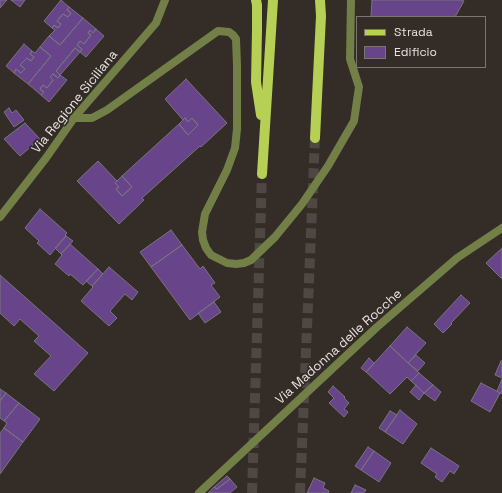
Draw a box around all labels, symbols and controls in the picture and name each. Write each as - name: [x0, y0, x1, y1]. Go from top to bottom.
- legend: [356, 16, 486, 68]
- text: Strada: [394, 24, 433, 40]
- text: Edificio: [394, 44, 437, 60]
- street label: Via Regione Siciliana: [29, 47, 121, 157]
- street label: Via Madonna delle Rocche: [273, 286, 405, 408]

